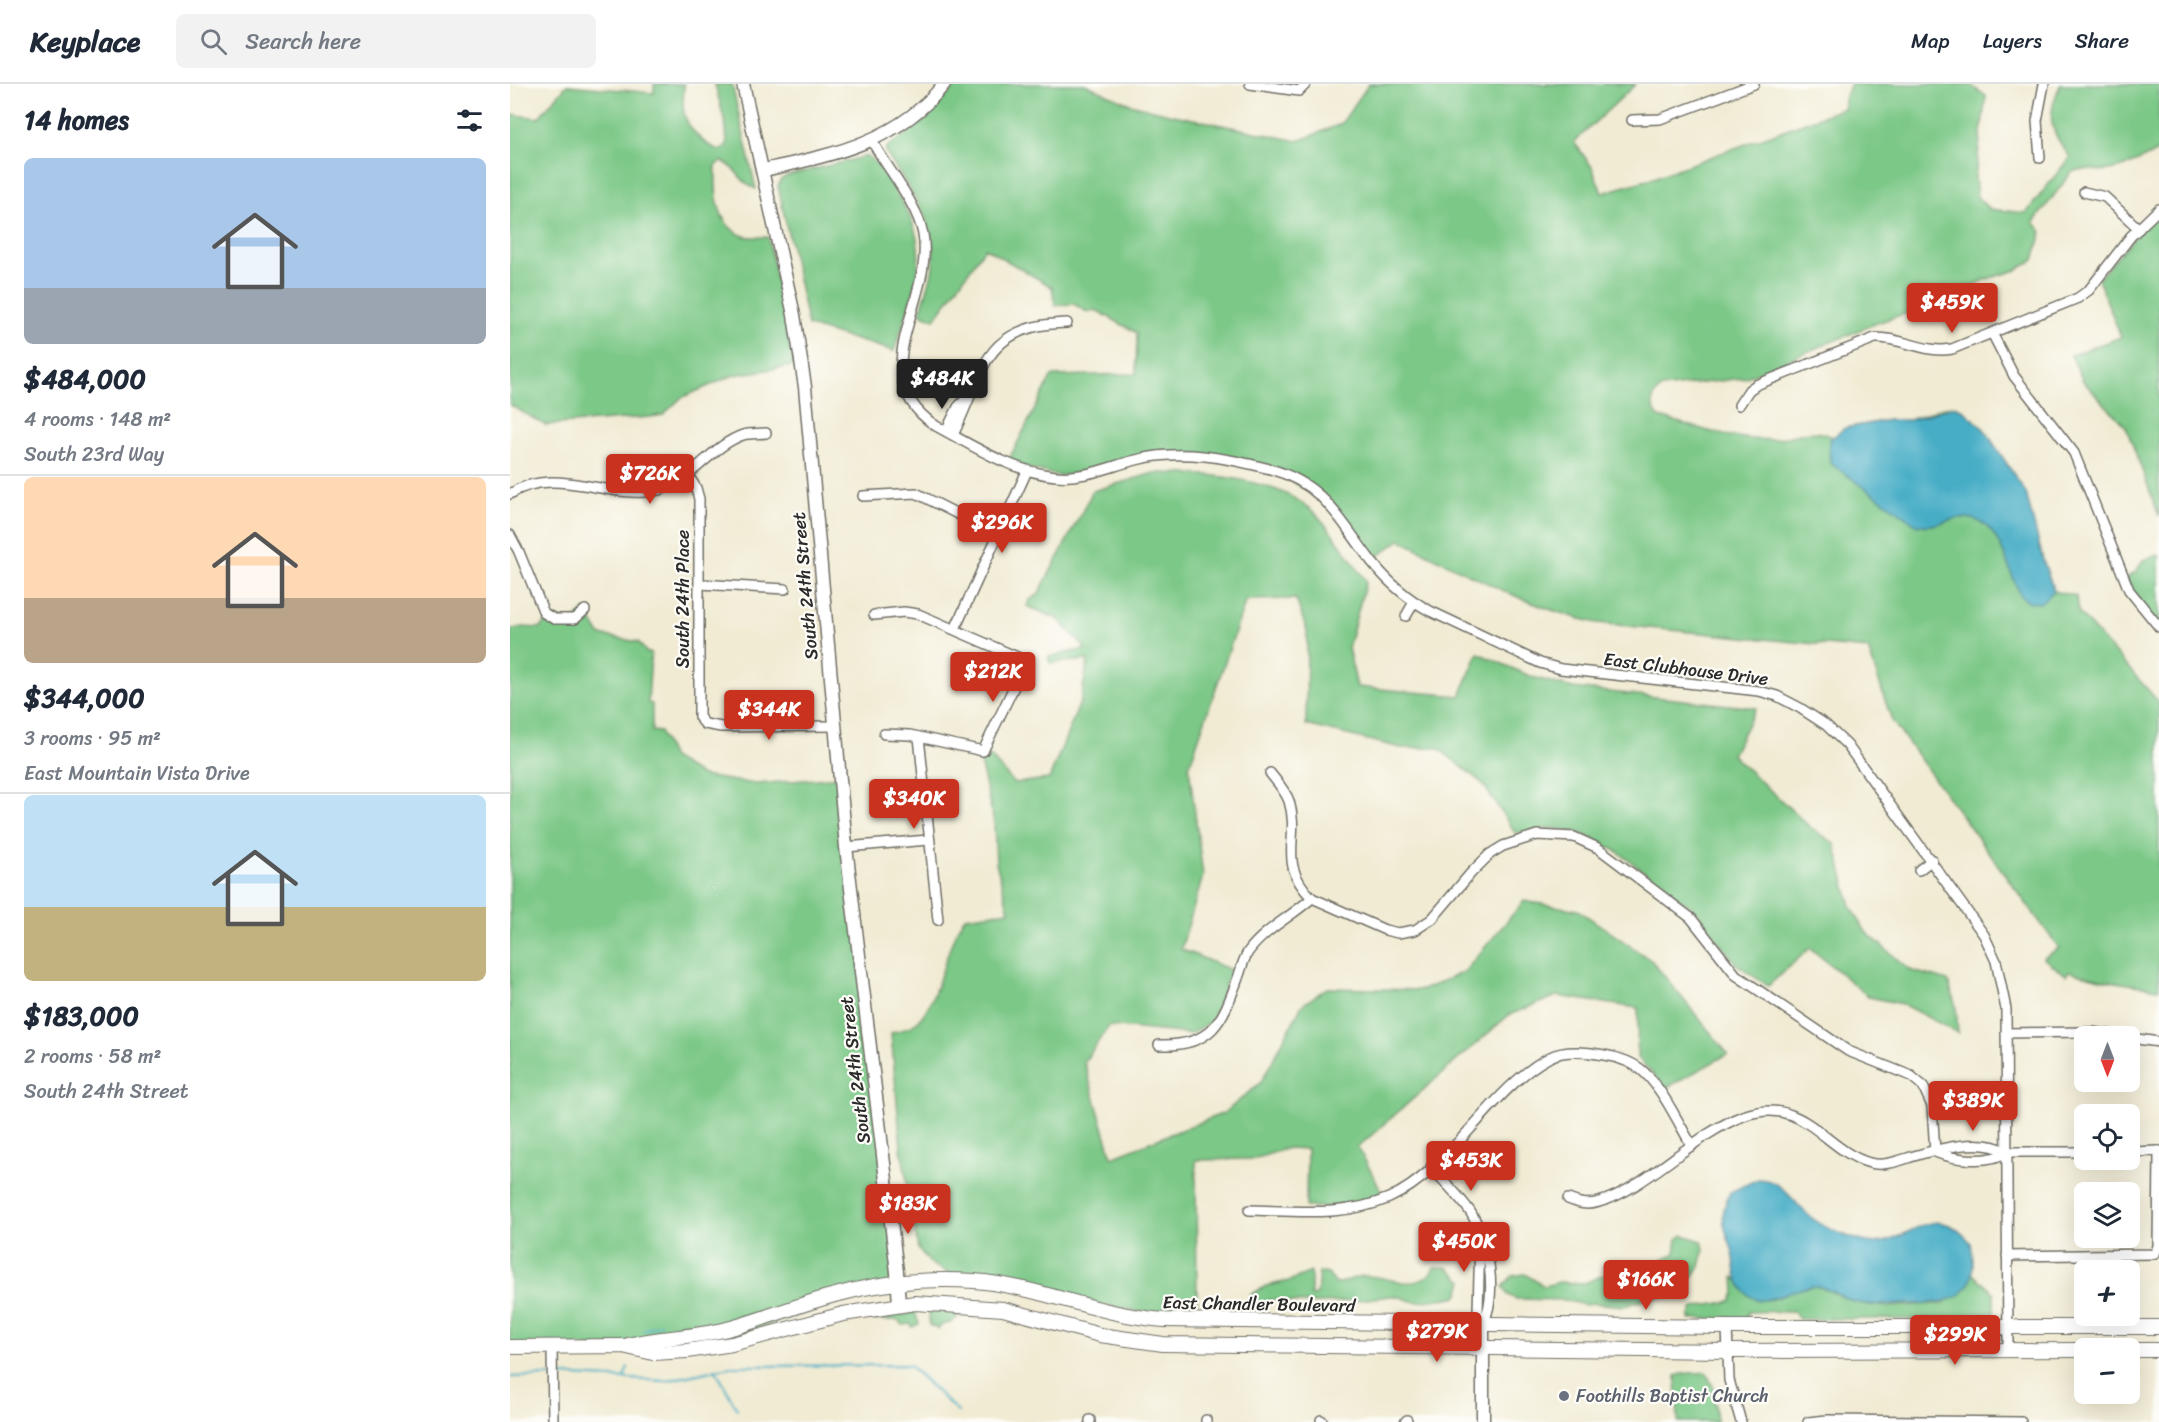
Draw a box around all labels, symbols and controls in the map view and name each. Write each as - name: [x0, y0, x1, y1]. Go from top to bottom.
- search box: [176, 14, 596, 68]
- text: Keyplace: [30, 17, 140, 66]
- text: Search here: [245, 22, 361, 61]
- text: Map: [1911, 22, 1950, 60]
- text: Layers: [1983, 22, 2042, 60]
- text: Share: [2075, 22, 2129, 60]
- icon: search: [197, 25, 230, 58]
- text: 14 homes: [24, 97, 129, 143]
- icon: filters: [453, 104, 486, 137]
- icon: home: [201, 197, 309, 305]
- pin: $459K: [1910, 283, 1994, 334]
- text: $459K: [1921, 285, 1983, 320]
- text: $484,000: [24, 356, 146, 402]
- pin: $484K: [900, 359, 984, 410]
- text: $484K: [911, 361, 973, 396]
- text: 4 rooms · 148 m²: [24, 402, 171, 437]
- text: South 23rd Way: [24, 437, 164, 472]
- pin: $726K: [608, 454, 692, 505]
- text: $726K: [620, 456, 680, 491]
- pin: $296K: [960, 503, 1044, 554]
- text: $296K: [972, 505, 1032, 540]
- street label: South 24th Street: [783, 511, 827, 661]
- icon: home: [201, 516, 309, 624]
- street label: South 24th Place: [667, 530, 699, 668]
- street label: East Clubhouse Drive: [1602, 643, 1770, 695]
- pin: $212K: [951, 652, 1035, 703]
- text: $212K: [964, 654, 1022, 689]
- text: $344,000: [24, 675, 145, 721]
- pin: $344K: [727, 690, 811, 741]
- text: $344K: [738, 692, 800, 727]
- text: 3 rooms · 95 m²: [24, 721, 161, 756]
- text: East Mountain Vista Drive: [24, 756, 250, 791]
- pin: $340K: [872, 779, 956, 830]
- text: $340K: [883, 781, 945, 816]
- icon: home: [201, 834, 309, 942]
- text: $183,000: [24, 993, 139, 1039]
- street label: South 24th Street: [830, 994, 880, 1145]
- north arrow: [2074, 1026, 2140, 1092]
- map controls: [2074, 1026, 2140, 1404]
- text: 2 rooms · 58 m²: [24, 1039, 161, 1074]
- text: South 24th Street: [24, 1074, 188, 1109]
- pin: $389K: [1931, 1081, 2015, 1132]
- text: $389K: [1943, 1083, 2003, 1118]
- button: locate: [2074, 1104, 2140, 1170]
- pin: $453K: [1429, 1141, 1513, 1192]
- text: $453K: [1440, 1143, 1502, 1178]
- button: layers: [2074, 1182, 2140, 1248]
- pin: $183K: [866, 1184, 950, 1235]
- text: $183K: [879, 1186, 937, 1221]
- pin: $450K: [1422, 1222, 1506, 1273]
- text: $450K: [1433, 1224, 1495, 1259]
- pin: $166K: [1604, 1260, 1688, 1311]
- button: +: [2074, 1260, 2140, 1326]
- text: $166K: [1618, 1262, 1674, 1297]
- street label: East Chandler Boulevard: [1162, 1286, 1357, 1322]
- pin: $279K: [1395, 1312, 1479, 1363]
- text: $279K: [1407, 1314, 1467, 1349]
- pin: $299K: [1913, 1315, 1997, 1366]
- text: $299K: [1924, 1317, 1986, 1352]
- button: −: [2074, 1338, 2140, 1404]
- place label: Foothills Baptist Church: [1576, 1380, 1769, 1412]
- marker: Foothills Baptist Church: [1557, 1389, 1571, 1403]

